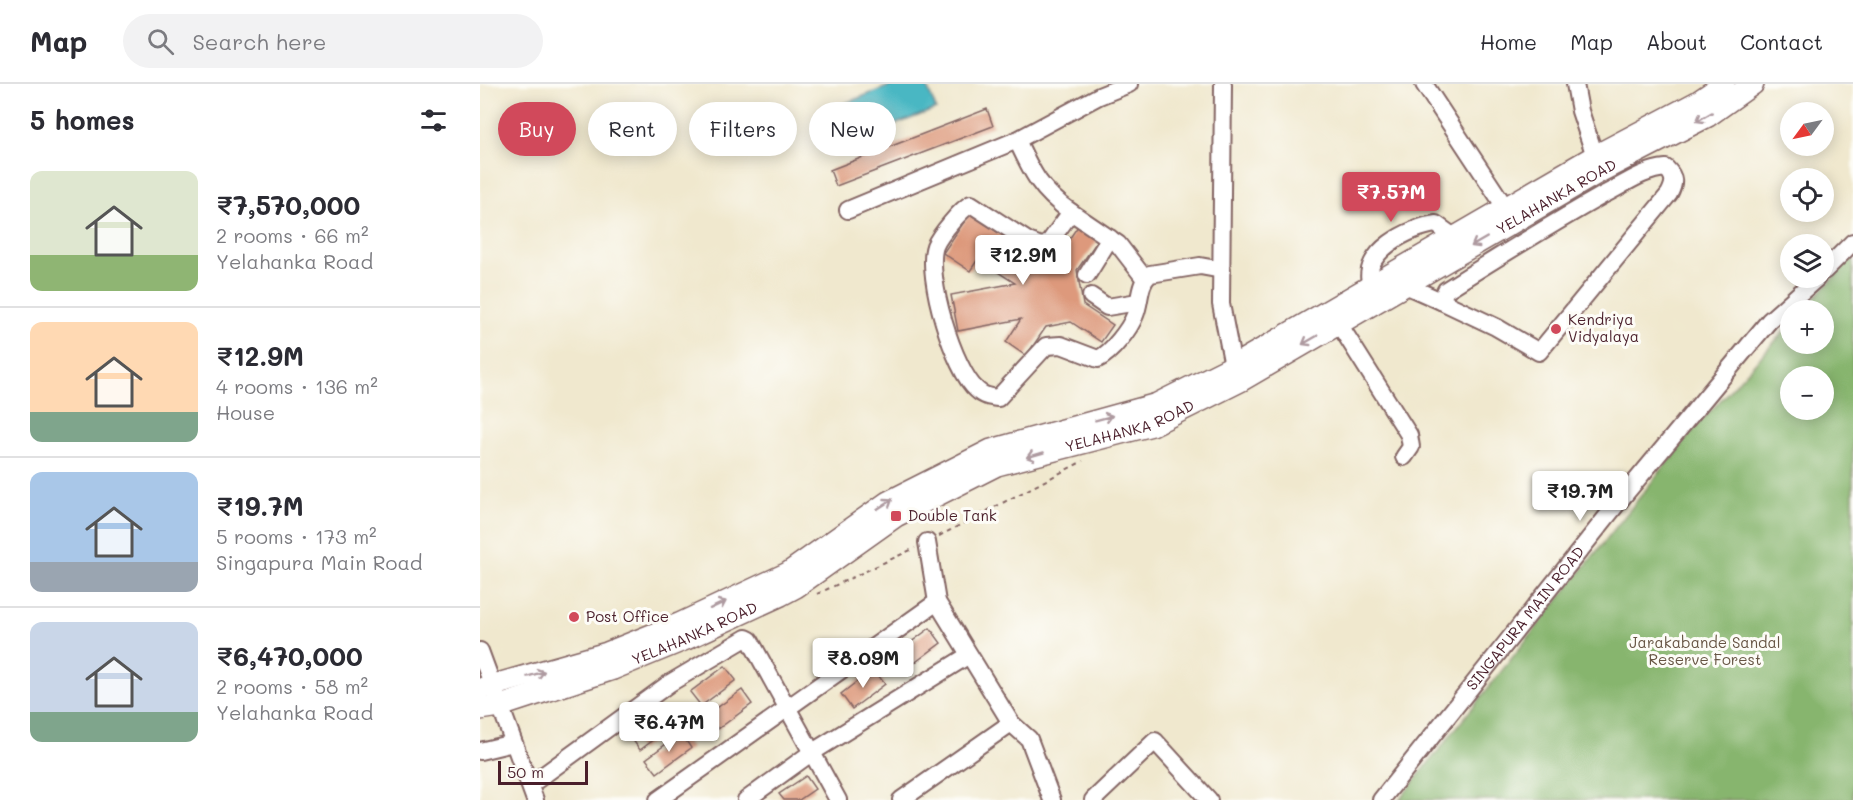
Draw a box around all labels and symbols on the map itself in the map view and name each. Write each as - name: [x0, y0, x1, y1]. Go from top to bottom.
- north arrow: [1780, 102, 1834, 156]
- one-way arrow: [1696, 111, 1713, 123]
- street label: YELAHANKA ROAD: [1492, 154, 1619, 239]
- pin: ₹7.57M: [1342, 172, 1440, 223]
- pin: ₹12.9M: [974, 235, 1072, 286]
- one-way arrow: [1471, 237, 1488, 249]
- place label: Kendriya Vidyalaya: [1568, 309, 1639, 346]
- marker: Kendriya Vidyalaya: [1549, 322, 1563, 336]
- one-way arrow: [1302, 335, 1319, 347]
- street label: YELAHANKA ROAD: [1063, 395, 1197, 456]
- one-way arrow: [1094, 412, 1113, 424]
- one-way arrow: [1026, 449, 1045, 461]
- pin: ₹19.7M: [1531, 471, 1629, 522]
- one-way arrow: [876, 498, 893, 511]
- place label: Double Tank: [908, 505, 997, 525]
- marker: Double Tank: [889, 509, 903, 523]
- street label: SINGAPURA MAIN ROAD: [1461, 542, 1588, 694]
- street label: YELAHANKA ROAD: [628, 596, 760, 669]
- one-way arrow: [709, 599, 727, 611]
- place label: Post Office: [586, 606, 669, 626]
- marker: Post Office: [567, 610, 581, 624]
- park label: Jarakabande Sandal Reserve Forest: [1629, 632, 1781, 669]
- pin: ₹8.09M: [814, 638, 912, 689]
- one-way arrow: [526, 668, 545, 679]
- pin: ₹6.47M: [620, 702, 718, 753]
- scale bar: [498, 758, 588, 786]

